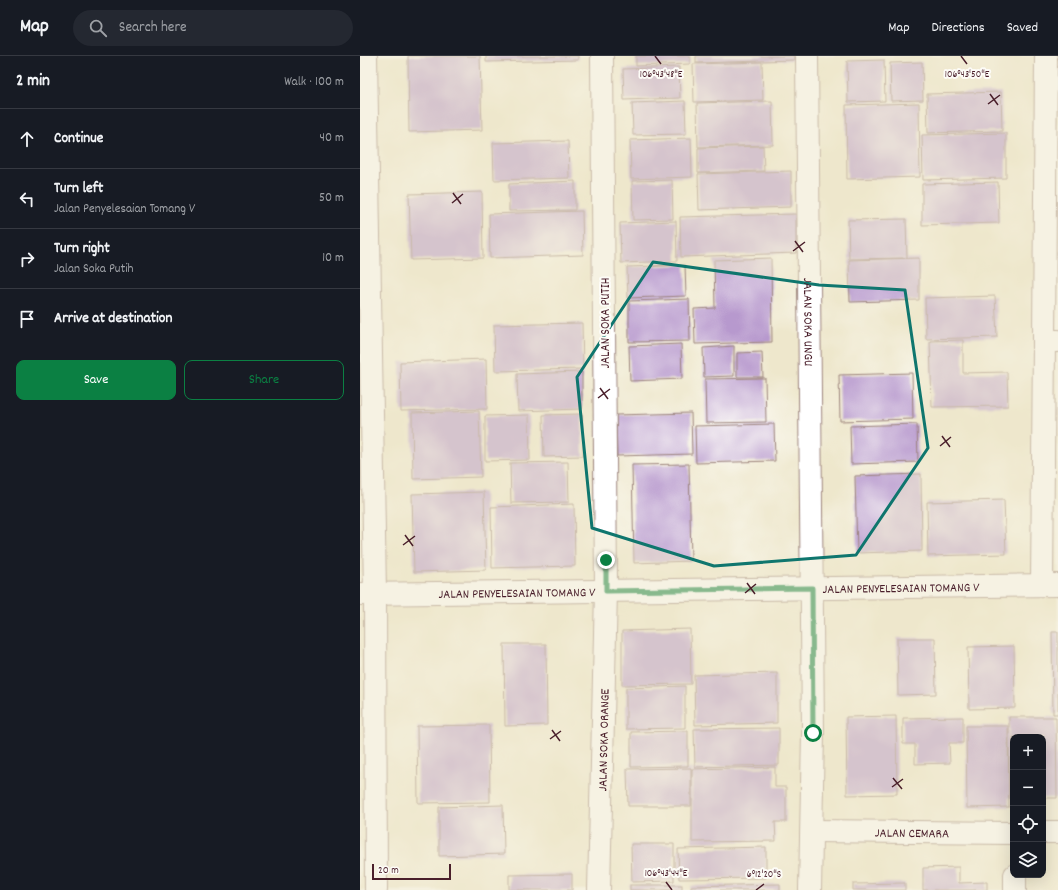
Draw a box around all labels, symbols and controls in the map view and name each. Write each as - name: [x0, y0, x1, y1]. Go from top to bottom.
- search box: [73, 10, 353, 46]
- text: Map: [20, 14, 49, 41]
- icon: search: [87, 17, 109, 39]
- text: Search here: [119, 17, 187, 39]
- text: Map: [888, 18, 910, 38]
- text: Directions: [932, 18, 985, 38]
- text: Saved: [1007, 18, 1038, 38]
- text: 106°43'48"E: [640, 68, 683, 82]
- text: 106°43'50"E: [945, 68, 990, 82]
- text: 2 min: [16, 70, 50, 94]
- text: Walk · 100 m: [284, 73, 344, 92]
- icon: ahead: [16, 128, 38, 150]
- text: Continue: [54, 128, 103, 150]
- text: 40 m: [320, 129, 344, 148]
- text: Turn left: [54, 178, 103, 200]
- icon: left: [16, 188, 38, 210]
- text: 50 m: [319, 189, 344, 208]
- text: Jalan Penyelesaian Tomang V: [54, 200, 195, 219]
- text: Turn right: [54, 238, 110, 260]
- icon: right: [16, 248, 38, 270]
- text: 10 m: [322, 249, 344, 268]
- text: Jalan Soka Putih: [54, 260, 134, 279]
- street label: JALAN SOKA PUTIH: [597, 278, 616, 368]
- street label: JALAN SOKA UNGU: [797, 278, 817, 366]
- icon: arrive: [16, 308, 38, 330]
- text: Arrive at destination: [54, 308, 172, 330]
- button: Save: [16, 360, 176, 400]
- button: Share: [184, 360, 344, 400]
- route end: [597, 551, 615, 569]
- street label: JALAN PENYELESAIAN TOMANG V: [822, 579, 980, 600]
- street label: JALAN PENYELESAIAN TOMANG V: [438, 584, 596, 605]
- street label: JALAN SOKA ORANGE: [594, 688, 616, 792]
- route start: [804, 724, 822, 742]
- map controls: [1010, 734, 1046, 878]
- button: +: [1010, 734, 1046, 770]
- button: −: [1010, 770, 1046, 806]
- button: locate: [1010, 806, 1046, 842]
- street label: JALAN CEMARA: [875, 825, 949, 844]
- button: layers: [1010, 842, 1046, 878]
- scale bar: [372, 862, 451, 881]
- text: 20 m: [378, 863, 399, 879]
- text: 106°43'44"E: [645, 867, 688, 881]
- text: 6°12'20"S: [747, 868, 781, 882]

